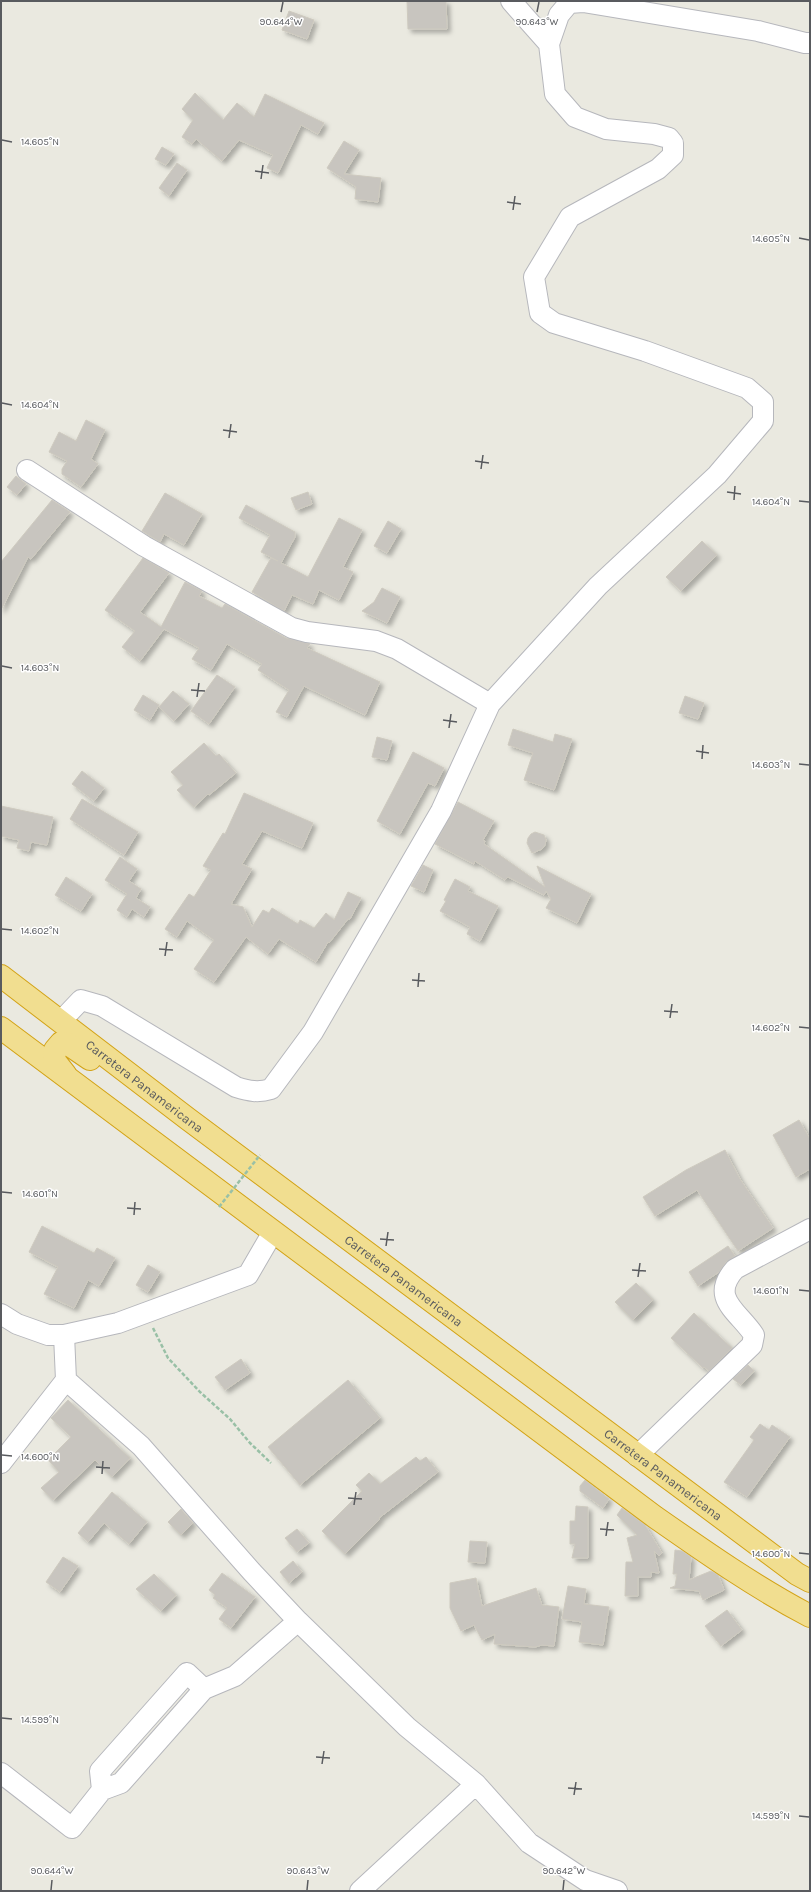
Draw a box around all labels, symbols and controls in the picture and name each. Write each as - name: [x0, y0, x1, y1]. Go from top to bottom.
- text: 90.644°W: [260, 16, 302, 28]
- text: 90.643°W: [515, 16, 559, 28]
- text: 14.605°N: [21, 136, 59, 148]
- text: 14.605°N: [752, 233, 790, 245]
- text: 14.604°N: [21, 399, 59, 411]
- text: 14.604°N: [752, 496, 790, 508]
- text: 14.603°N: [21, 662, 59, 674]
- text: 14.603°N: [752, 759, 790, 771]
- text: 14.602°N: [21, 925, 59, 937]
- text: 14.602°N: [752, 1022, 790, 1034]
- street label: Carretera Panamericana: [83, 1037, 206, 1136]
- text: 14.601°N: [22, 1188, 58, 1200]
- street label: Carretera Panamericana: [342, 1232, 466, 1330]
- text: 14.601°N: [753, 1285, 789, 1297]
- street label: Carretera Panamericana: [601, 1426, 725, 1524]
- text: 14.600°N: [21, 1451, 59, 1463]
- text: 14.600°N: [752, 1548, 790, 1560]
- text: 14.599°N: [21, 1714, 59, 1726]
- text: 14.599°N: [752, 1810, 790, 1822]
- text: 90.644°W: [31, 1865, 73, 1877]
- text: 90.643°W: [286, 1865, 330, 1877]
- text: 90.642°W: [543, 1865, 586, 1877]

